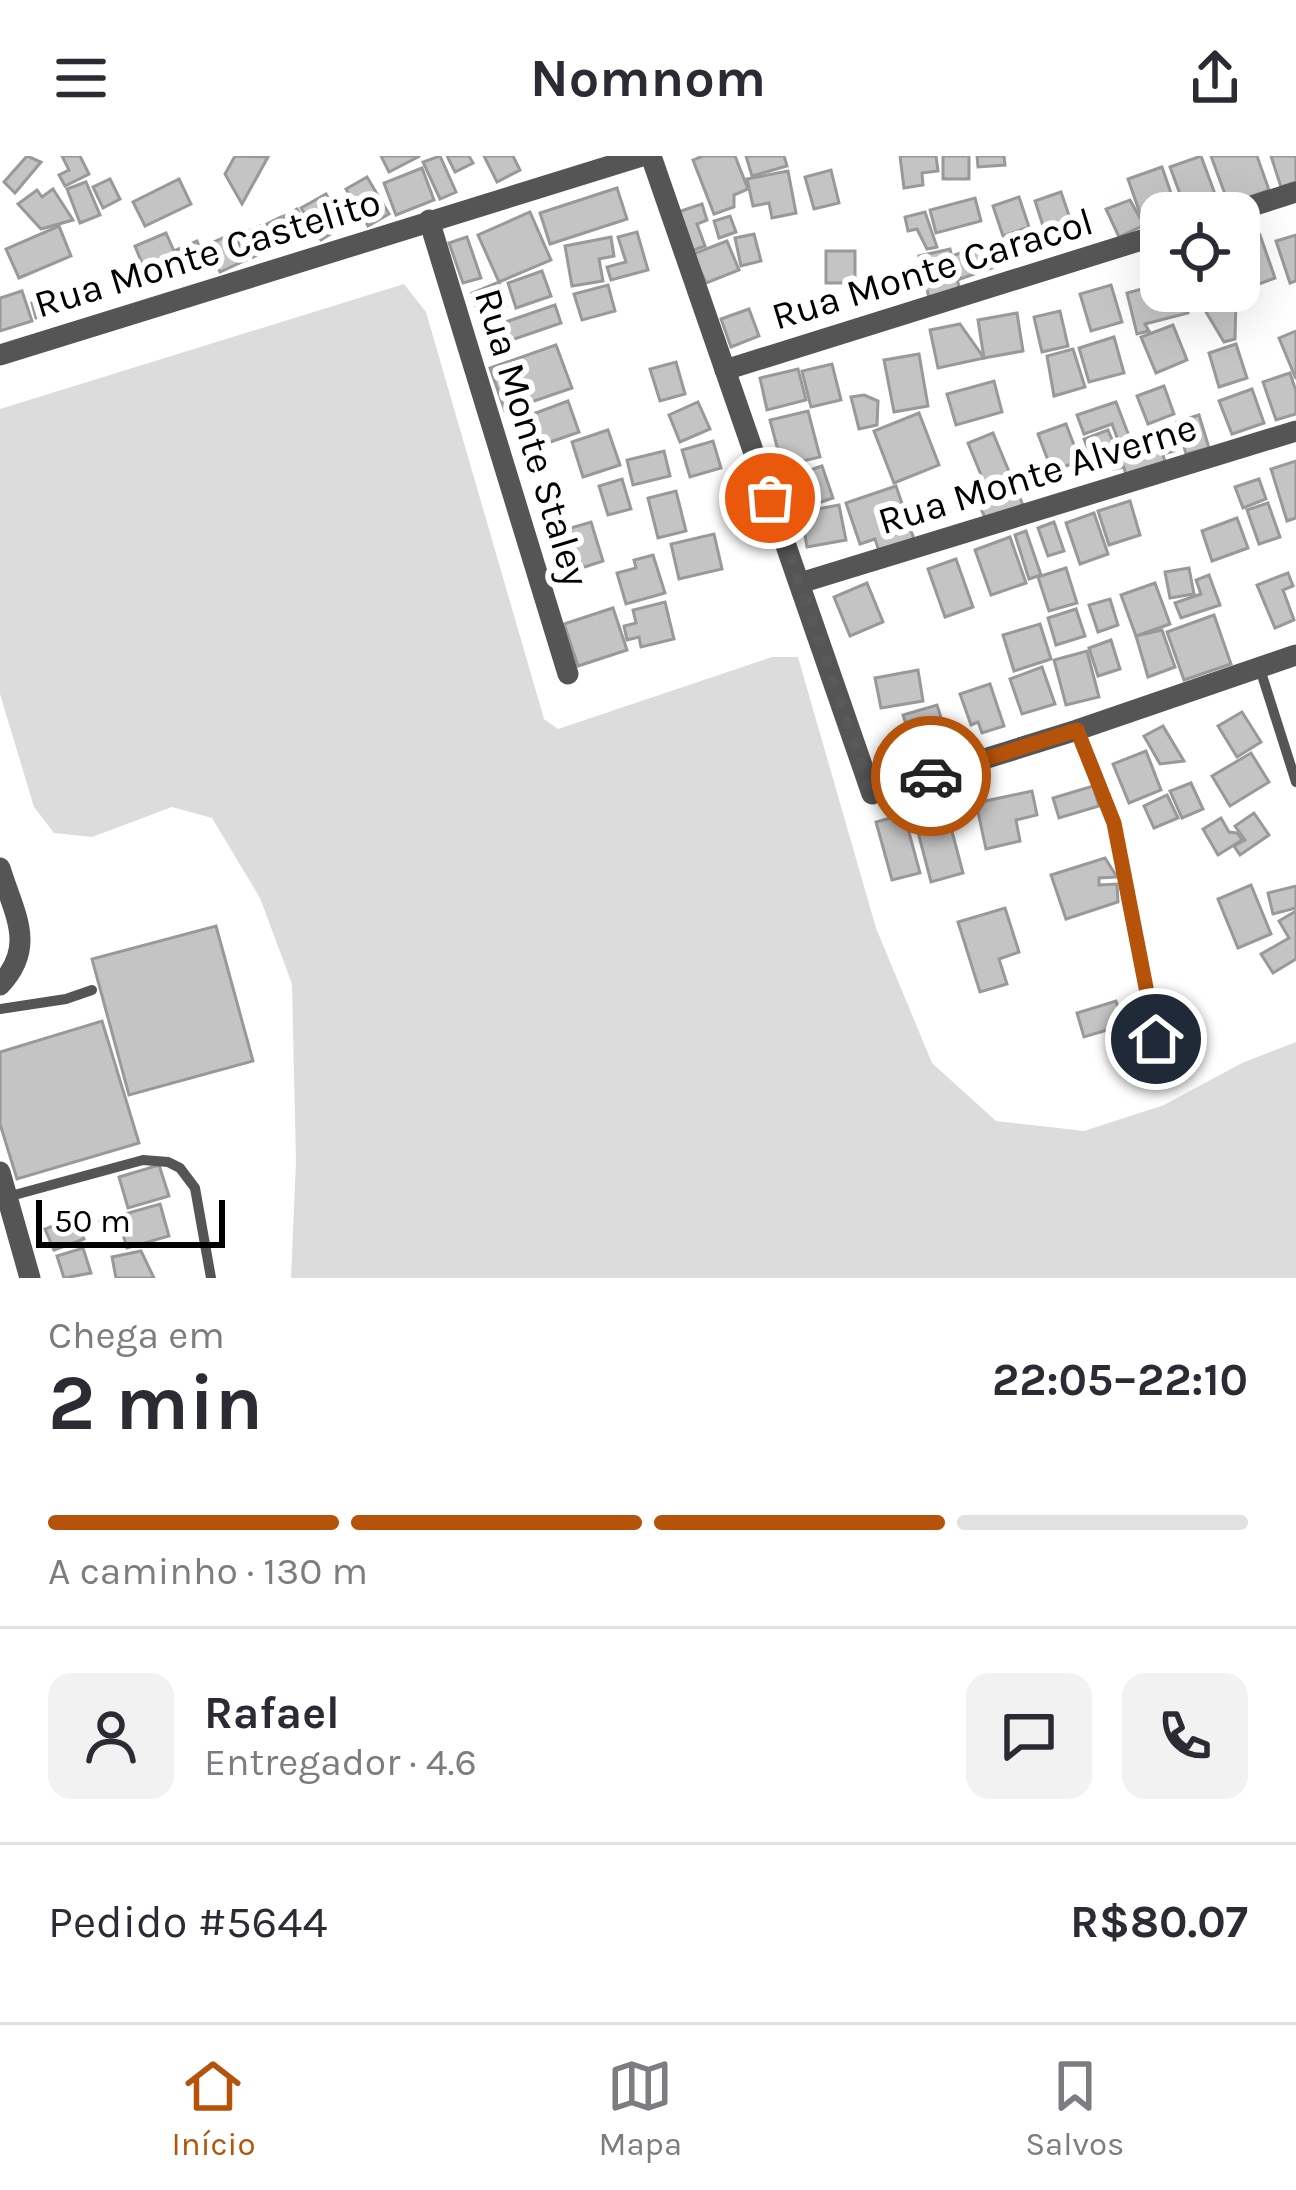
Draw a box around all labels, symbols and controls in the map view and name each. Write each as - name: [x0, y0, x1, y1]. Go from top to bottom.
- icon: menu: [48, 45, 114, 111]
- icon: share: [1182, 45, 1248, 111]
- text: Nomnom: [530, 46, 766, 110]
- street label: Rua Monte Castelito: [29, 178, 386, 327]
- map controls: [1140, 192, 1260, 312]
- button: locate: [1140, 192, 1260, 312]
- street label: Rua Monte Caracol: [766, 198, 1098, 340]
- street label: Rua Monte Staley: [465, 283, 599, 592]
- street label: Rua Monte Alverne: [872, 404, 1202, 544]
- pin: [719, 447, 821, 549]
- icon: bag: [737, 465, 803, 531]
- courier: [871, 716, 991, 836]
- icon: car: [898, 743, 964, 809]
- pin: [1105, 988, 1207, 1090]
- icon: home: [1123, 1006, 1189, 1072]
- scale bar: [36, 1194, 225, 1247]
- text: 50 m: [54, 1202, 131, 1240]
- text: Chega em: [48, 1312, 225, 1358]
- text: 22:05–22:10: [992, 1354, 1248, 1406]
- text: 2 min: [48, 1357, 263, 1449]
- text: A caminho · 130 m: [48, 1548, 368, 1594]
- button: person: [48, 1673, 174, 1799]
- button: chat: [966, 1673, 1092, 1799]
- button: phone: [1122, 1673, 1248, 1799]
- text: Rafael: [204, 1687, 340, 1739]
- text: Entregador · 4.6: [204, 1739, 477, 1785]
- text: Pedido #5644: [48, 1896, 328, 1948]
- text: R$80.07: [1070, 1896, 1248, 1948]
- tab: Início: [172, 2053, 255, 2163]
- tab: Mapa: [598, 2053, 682, 2163]
- tab: Salvos: [1025, 2053, 1124, 2163]

